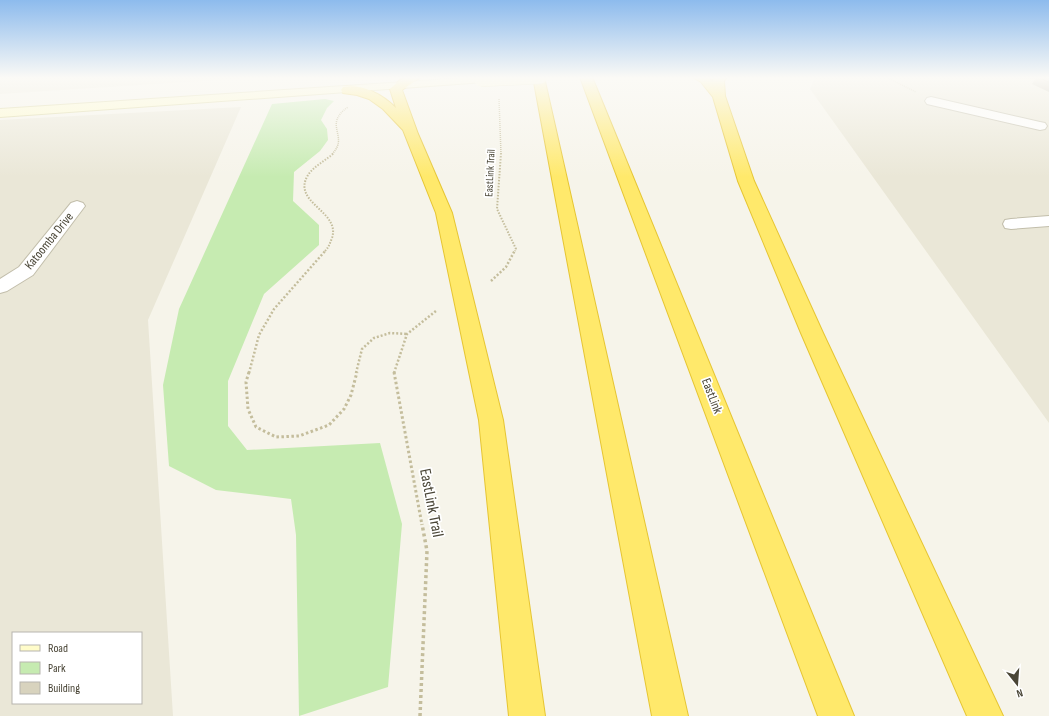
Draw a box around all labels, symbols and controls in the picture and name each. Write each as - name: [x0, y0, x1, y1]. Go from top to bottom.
- street label: EastLink Trail: [482, 149, 498, 197]
- street label: Katoomba Drive: [21, 209, 77, 273]
- street label: EastLink: [698, 376, 726, 416]
- street label: EastLink Trail: [415, 467, 447, 539]
- legend: [12, 632, 142, 704]
- text: Road: [48, 641, 68, 656]
- text: Park: [48, 661, 66, 676]
- north arrow: [997, 664, 1037, 704]
- text: Building: [48, 681, 80, 696]
- text: N: [1015, 686, 1024, 700]

